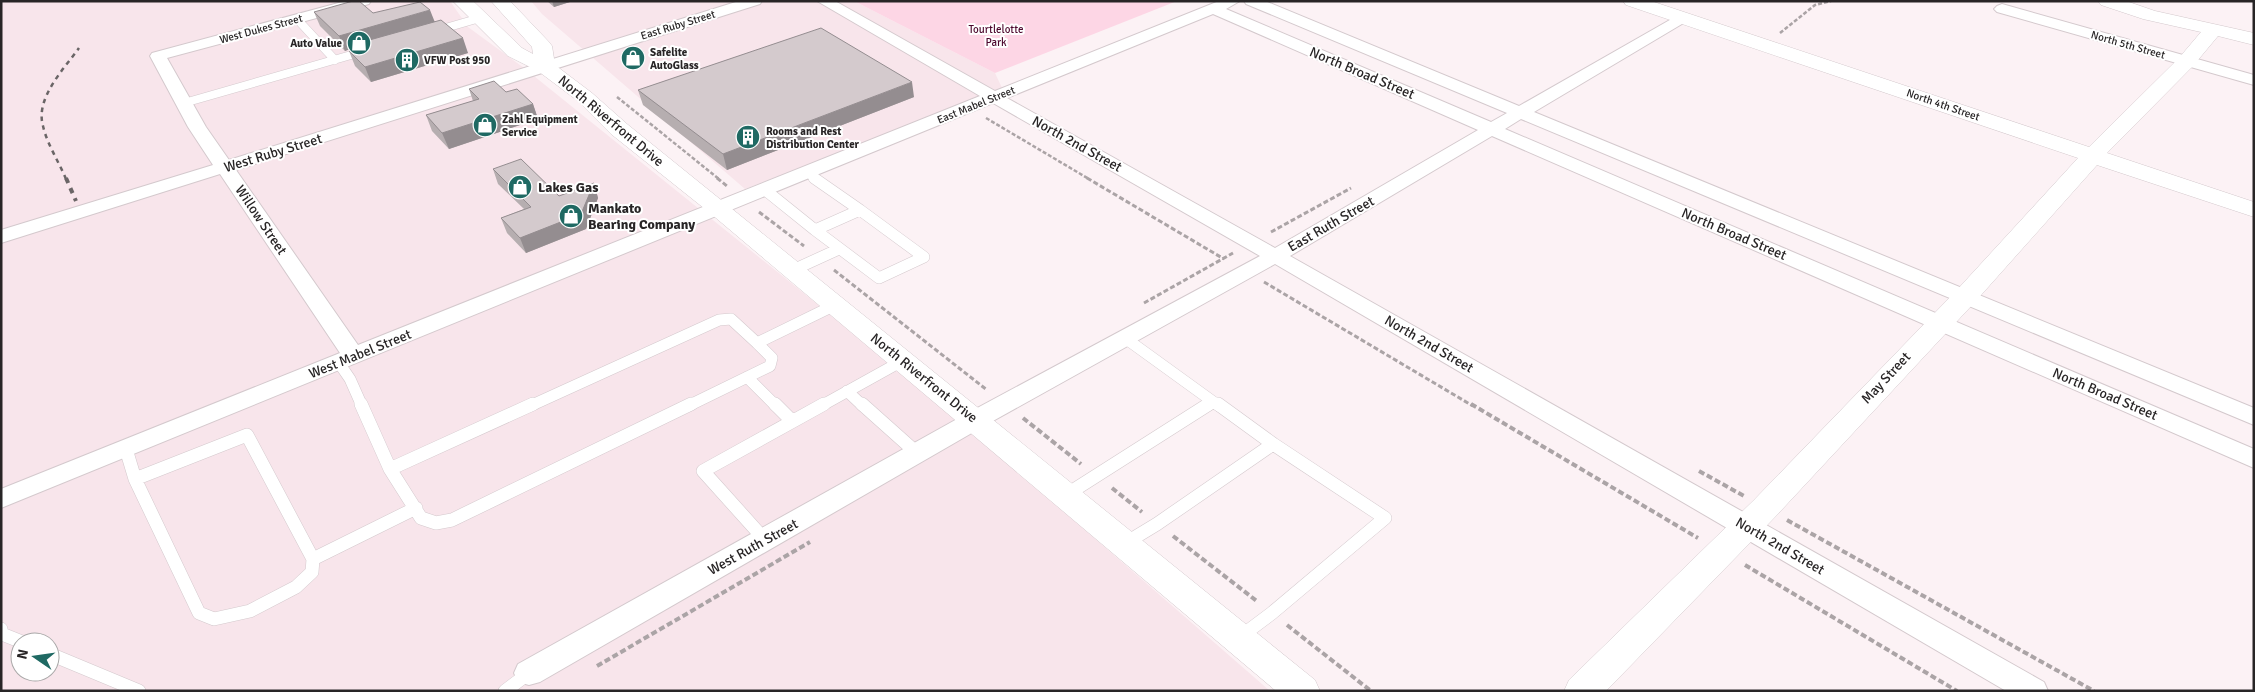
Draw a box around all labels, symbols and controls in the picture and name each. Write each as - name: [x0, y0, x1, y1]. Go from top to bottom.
- street label: East Ruby Street: [639, 7, 717, 43]
- street label: West Dukes Street: [218, 12, 304, 46]
- park label: Tourtlelotte Park: [969, 23, 1023, 49]
- street label: North 5th Street: [2089, 28, 2167, 62]
- shop icon: Auto Value: [346, 30, 372, 56]
- place label: Auto Value: [290, 37, 343, 50]
- street label: North Broad Street: [1307, 43, 1417, 103]
- shop icon: Safelite AutoGlass: [620, 45, 646, 71]
- place label: Safelite AutoGlass: [650, 46, 699, 72]
- building icon: VFW Post 950: [394, 47, 420, 73]
- place label: VFW Post 950: [424, 54, 490, 67]
- street label: North Riverfront Drive: [555, 72, 667, 170]
- street label: East Mabel Street: [935, 83, 1017, 127]
- street label: North 4th Street: [1905, 86, 1981, 124]
- shop icon: Zahl Equipment Service: [472, 112, 498, 138]
- street label: North 2nd Street: [1029, 112, 1125, 176]
- place label: Zahl Equipment Service: [502, 113, 578, 139]
- building icon: Rooms and Rest Distribution Center: [735, 124, 761, 150]
- place label: Rooms and Rest Distribution Center: [766, 125, 860, 151]
- street label: West Ruby Street: [222, 130, 324, 176]
- shop icon: Lakes Gas: [507, 174, 533, 200]
- place label: Lakes Gas: [538, 179, 598, 196]
- street label: Willow Street: [231, 182, 291, 258]
- street label: East Ruth Street: [1285, 192, 1377, 256]
- place label: Mankato Bearing Company: [588, 200, 695, 233]
- shop icon: Mankato Bearing Company: [558, 203, 584, 229]
- street label: North Broad Street: [1679, 204, 1789, 264]
- street label: North 2nd Street: [1381, 312, 1477, 376]
- street label: West Mabel Street: [306, 326, 414, 382]
- street label: North Riverfront Drive: [867, 330, 981, 426]
- street label: May Street: [1858, 349, 1914, 407]
- street label: North Broad Street: [2050, 364, 2160, 424]
- street label: North 2nd Street: [1732, 514, 1828, 578]
- street label: West Ruth Street: [705, 515, 801, 579]
- north arrow: [10, 632, 60, 682]
- text: N: [13, 648, 32, 661]

